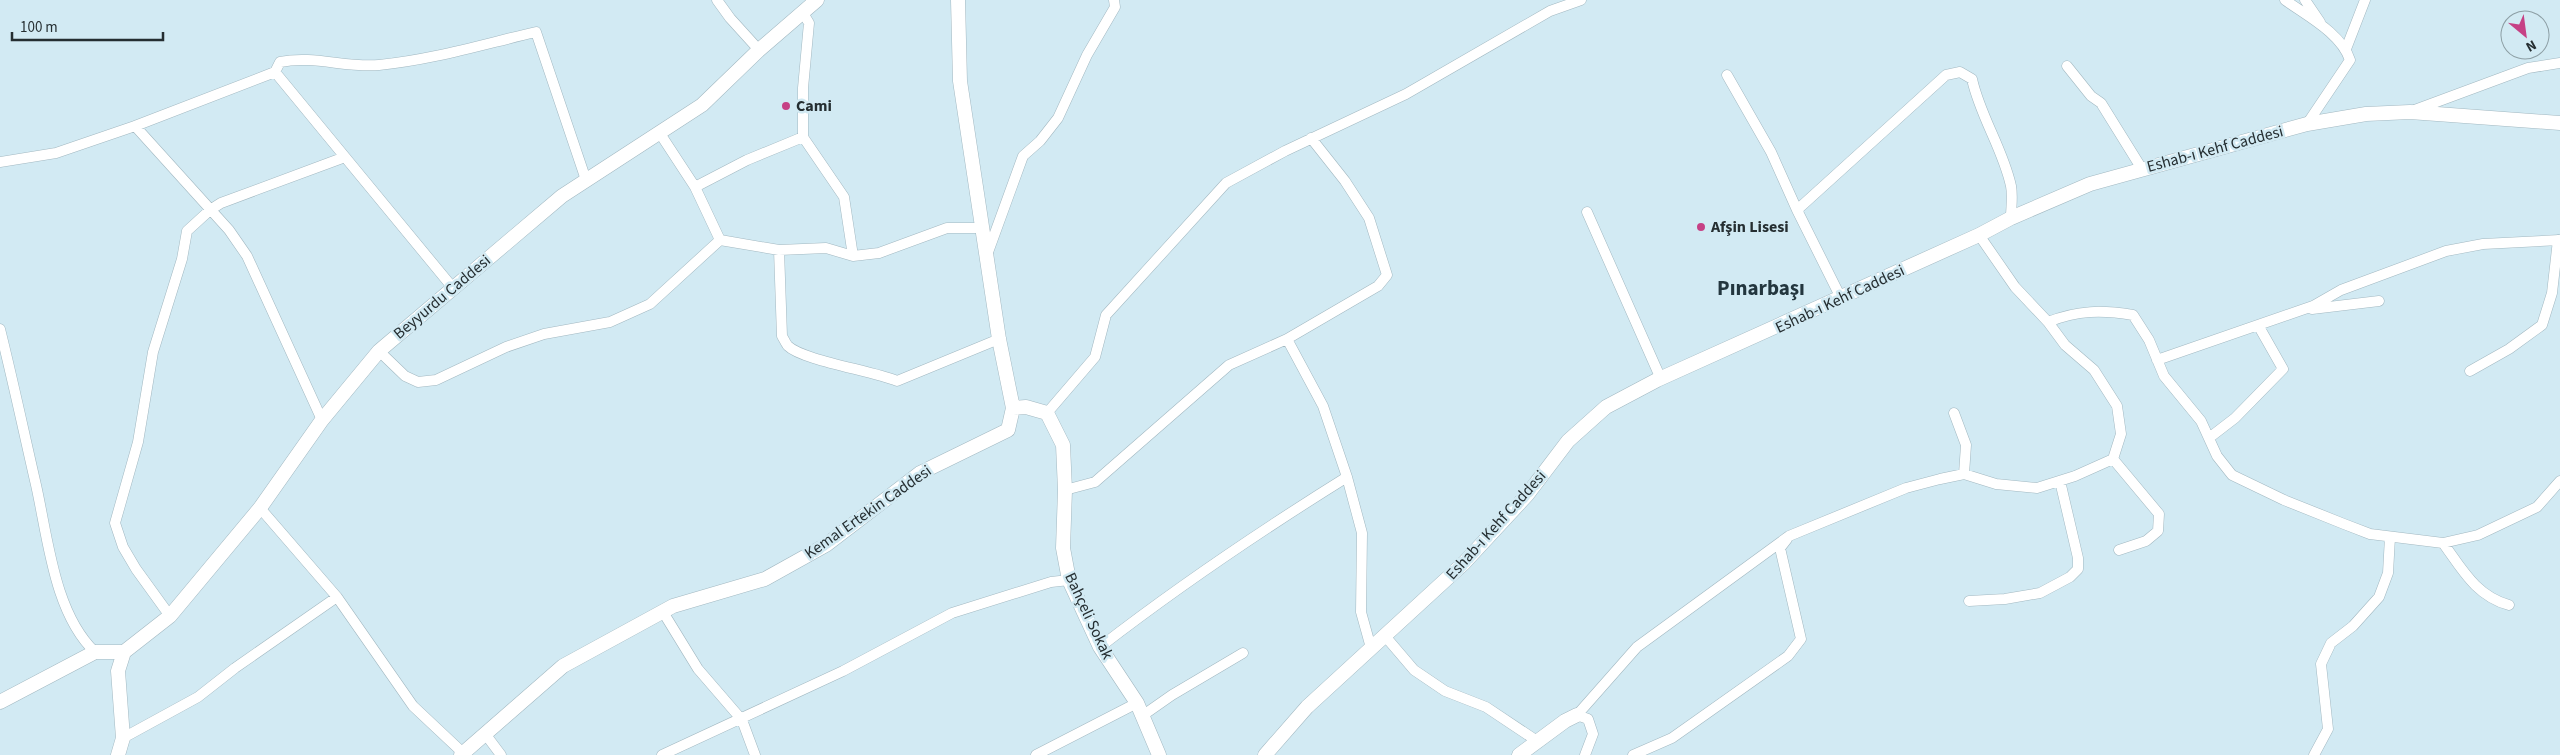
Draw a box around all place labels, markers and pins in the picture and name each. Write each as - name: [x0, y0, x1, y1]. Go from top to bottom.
- place label: Cami: [796, 95, 832, 117]
- marker: Cami: [780, 100, 792, 112]
- place label: Afşin Lisesi: [1710, 216, 1789, 238]
- marker: Afşin Lisesi: [1695, 221, 1707, 233]

